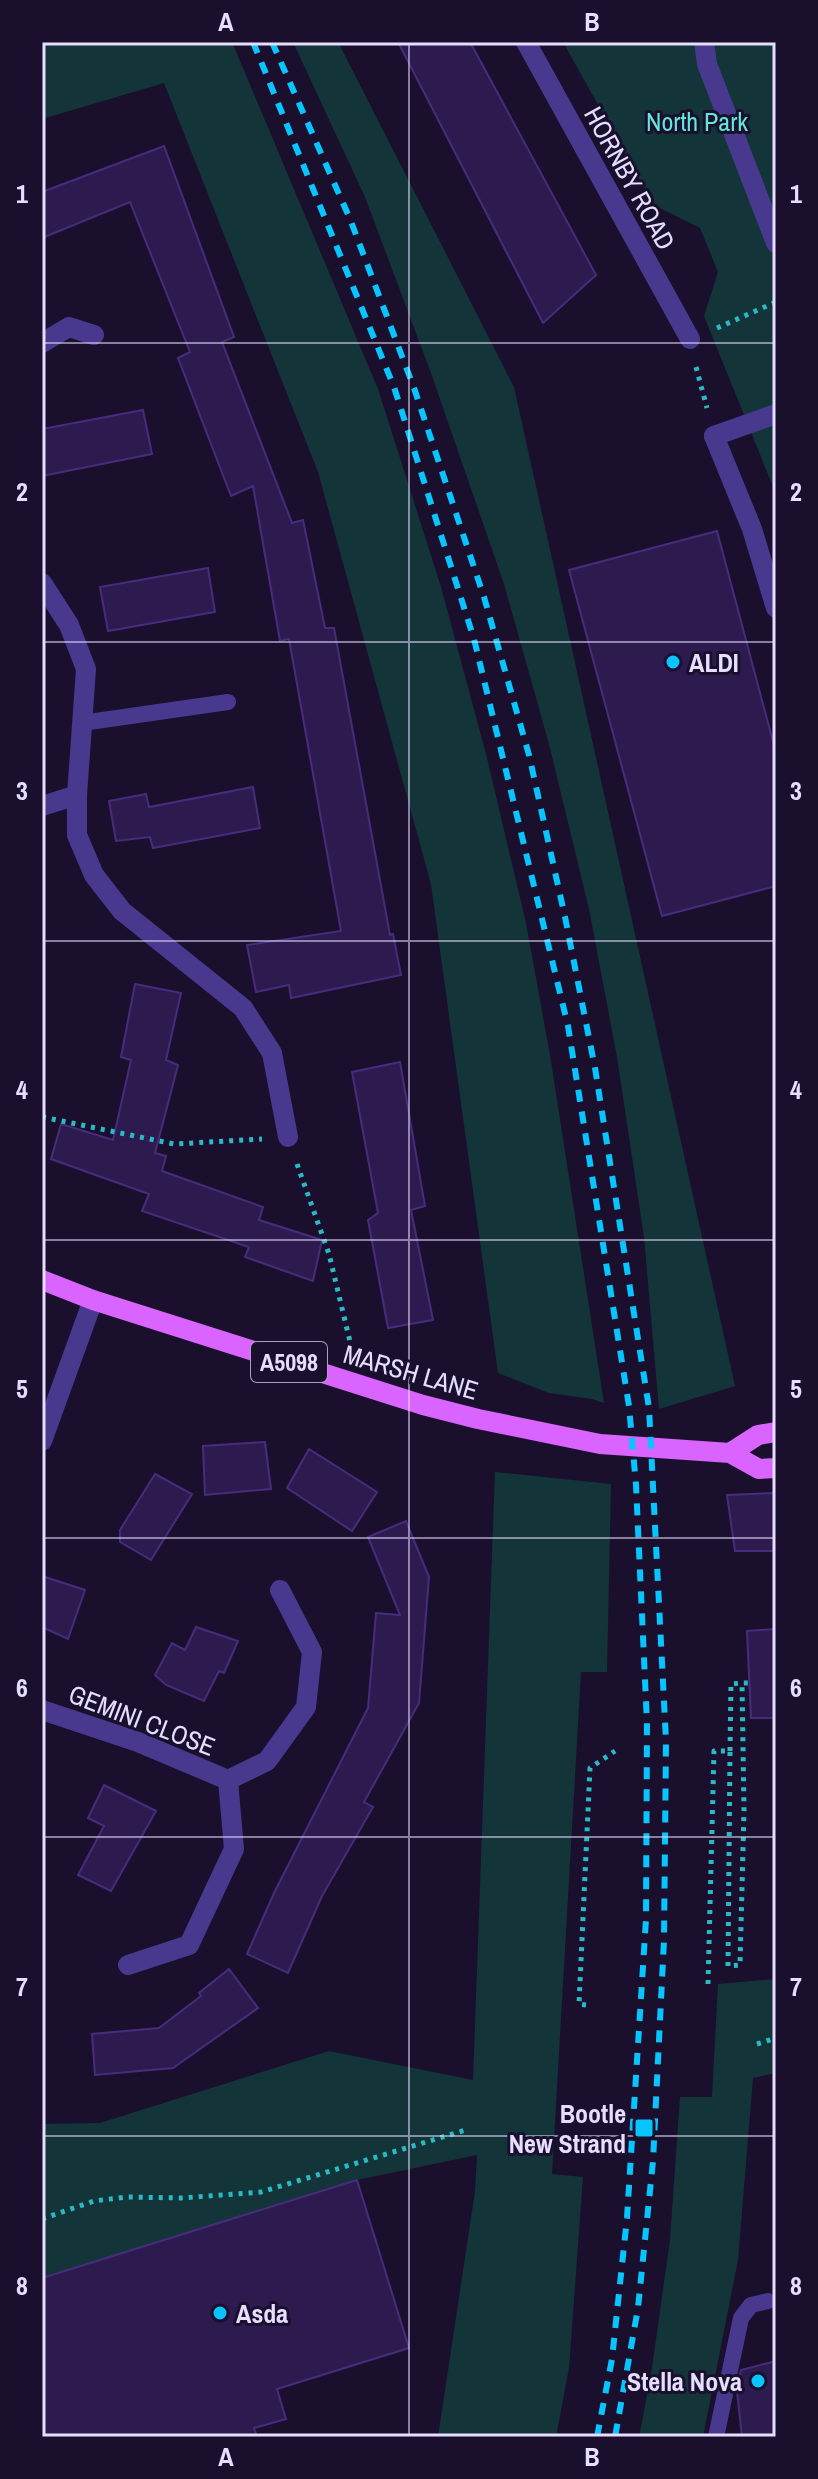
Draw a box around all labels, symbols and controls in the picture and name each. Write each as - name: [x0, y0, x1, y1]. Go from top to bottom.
- text: A: [218, 4, 234, 39]
- text: B: [584, 4, 600, 39]
- street label: HORNBY ROAD: [576, 100, 684, 256]
- park label: North Park: [646, 104, 748, 139]
- text: 1: [16, 176, 28, 211]
- text: 1: [790, 176, 802, 211]
- text: 2: [16, 474, 28, 509]
- text: 2: [790, 474, 802, 509]
- place label: ALDI: [689, 645, 739, 680]
- marker: ALDI: [664, 653, 682, 671]
- text: 3: [16, 773, 28, 808]
- text: 3: [790, 773, 802, 808]
- text: 4: [16, 1072, 28, 1107]
- text: 4: [790, 1072, 802, 1107]
- street label: MARSH LANE: [340, 1336, 482, 1408]
- road number: A5098: [251, 1342, 327, 1382]
- text: 5: [16, 1371, 28, 1406]
- text: 5: [790, 1371, 802, 1406]
- text: 6: [16, 1670, 28, 1705]
- text: 6: [790, 1670, 802, 1705]
- street label: GEMINI CLOSE: [64, 1676, 220, 1764]
- text: 7: [16, 1969, 28, 2004]
- text: 7: [790, 1969, 802, 2004]
- place label: Bootle New Strand: [509, 2096, 626, 2161]
- marker: Bootle New Strand: [633, 2117, 655, 2139]
- text: 8: [16, 2268, 28, 2303]
- text: 8: [790, 2268, 802, 2303]
- place label: Asda: [236, 2296, 288, 2331]
- marker: Asda: [211, 2304, 229, 2322]
- place label: Stella Nova: [627, 2364, 742, 2399]
- marker: Stella Nova: [749, 2372, 767, 2390]
- text: A: [218, 2439, 234, 2474]
- text: B: [584, 2439, 600, 2474]

